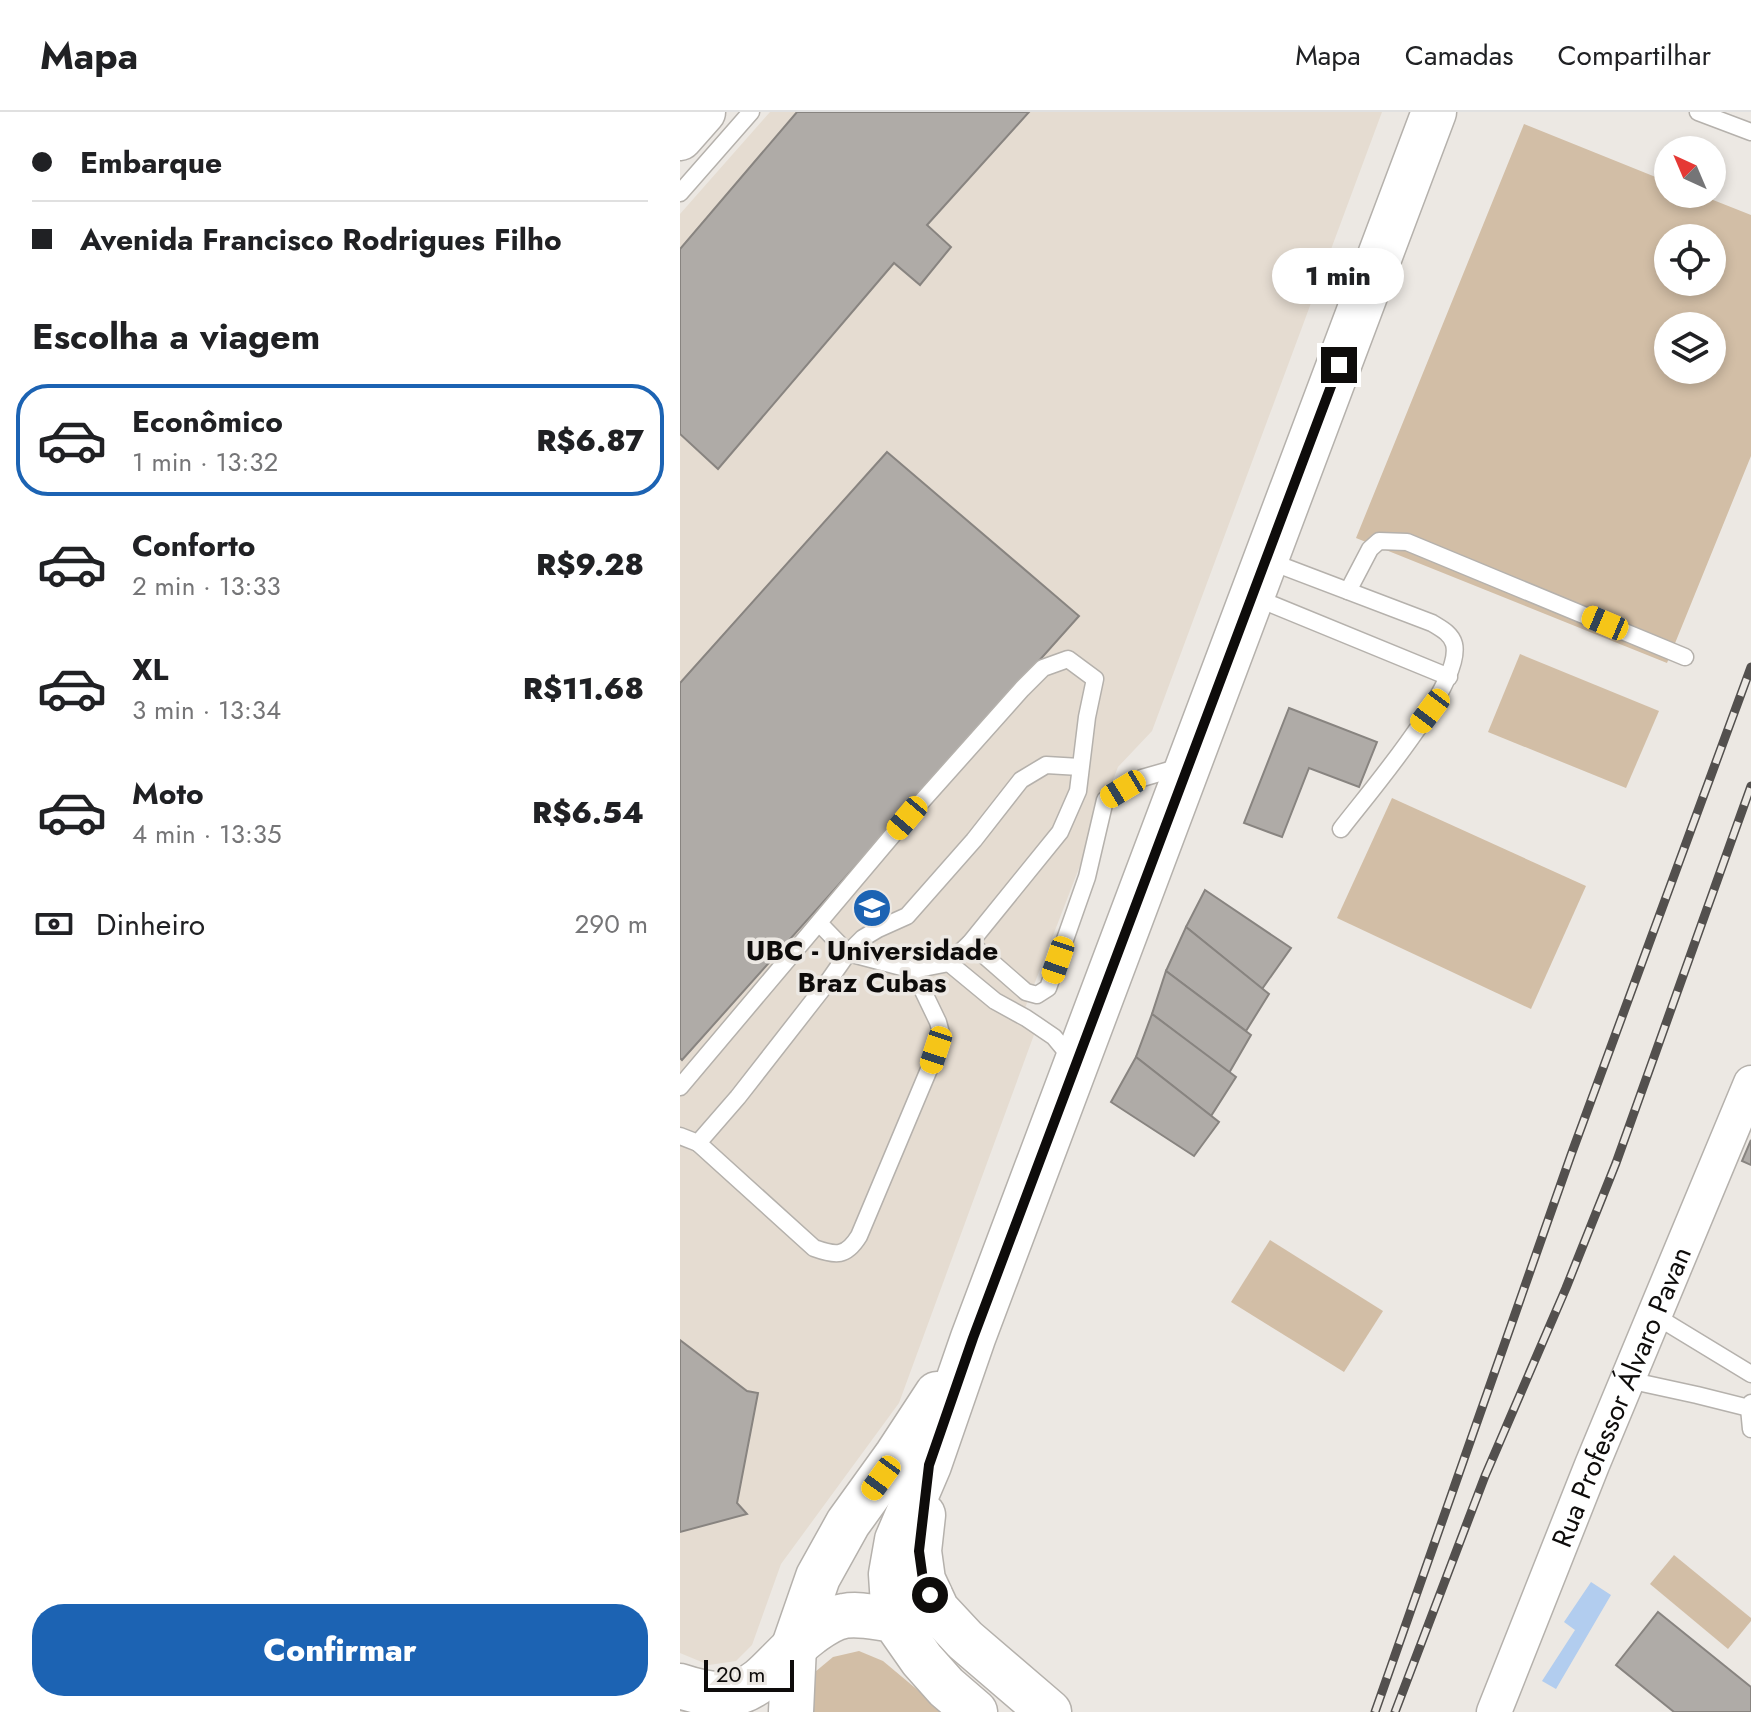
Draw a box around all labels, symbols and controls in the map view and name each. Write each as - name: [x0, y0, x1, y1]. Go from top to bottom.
- text: Mapa: [40, 28, 138, 83]
- text: Mapa: [1295, 35, 1361, 76]
- text: Camadas: [1405, 35, 1513, 76]
- text: Compartilhar: [1557, 35, 1711, 76]
- north arrow: [1654, 136, 1726, 208]
- map controls: [1654, 136, 1726, 384]
- text: Embarque: [80, 141, 222, 184]
- text: Avenida Francisco Rodrigues Filho: [80, 218, 562, 261]
- button: locate: [1654, 224, 1726, 296]
- callout: 1 min: [1273, 249, 1405, 305]
- text: 1 min: [1305, 257, 1371, 295]
- text: Escolha a viagem: [32, 310, 320, 362]
- button: layers: [1654, 312, 1726, 384]
- route end: [1321, 347, 1357, 383]
- text: Econômico: [132, 400, 283, 443]
- icon: car: [36, 404, 108, 476]
- text: R$6.87: [536, 419, 644, 462]
- text: 1 min · 13:32: [132, 443, 278, 481]
- text: Conforto: [132, 524, 256, 567]
- icon: car: [36, 528, 108, 600]
- text: R$9.28: [536, 543, 644, 586]
- text: 2 min · 13:33: [132, 567, 281, 605]
- car: [1578, 603, 1632, 643]
- text: XL: [132, 648, 168, 691]
- icon: car: [36, 652, 108, 724]
- text: R$11.68: [523, 667, 644, 710]
- car: [1406, 685, 1454, 737]
- text: 3 min · 13:34: [132, 691, 281, 729]
- car: [1096, 766, 1150, 812]
- text: Moto: [132, 772, 204, 815]
- icon: car: [36, 776, 108, 848]
- text: R$6.54: [532, 791, 644, 834]
- car: [882, 792, 932, 844]
- text: 4 min · 13:35: [132, 815, 282, 853]
- school or university icon: UBC - Universidade Braz Cubas: [851, 887, 893, 929]
- icon: cash: [32, 902, 76, 946]
- text: Dinheiro: [96, 903, 205, 946]
- text: 290 m: [575, 905, 648, 943]
- place label: UBC - Universidade Braz Cubas: [746, 930, 998, 1003]
- car: [1039, 933, 1077, 987]
- car: [917, 1023, 955, 1077]
- street label: Rua Professor Álvaro Pavan: [1541, 1240, 1701, 1553]
- car: [857, 1452, 905, 1504]
- route start: [912, 1577, 948, 1613]
- button: Confirmar: [32, 1604, 648, 1696]
- scale bar: [704, 1656, 794, 1692]
- text: 20 m: [716, 1658, 765, 1690]

